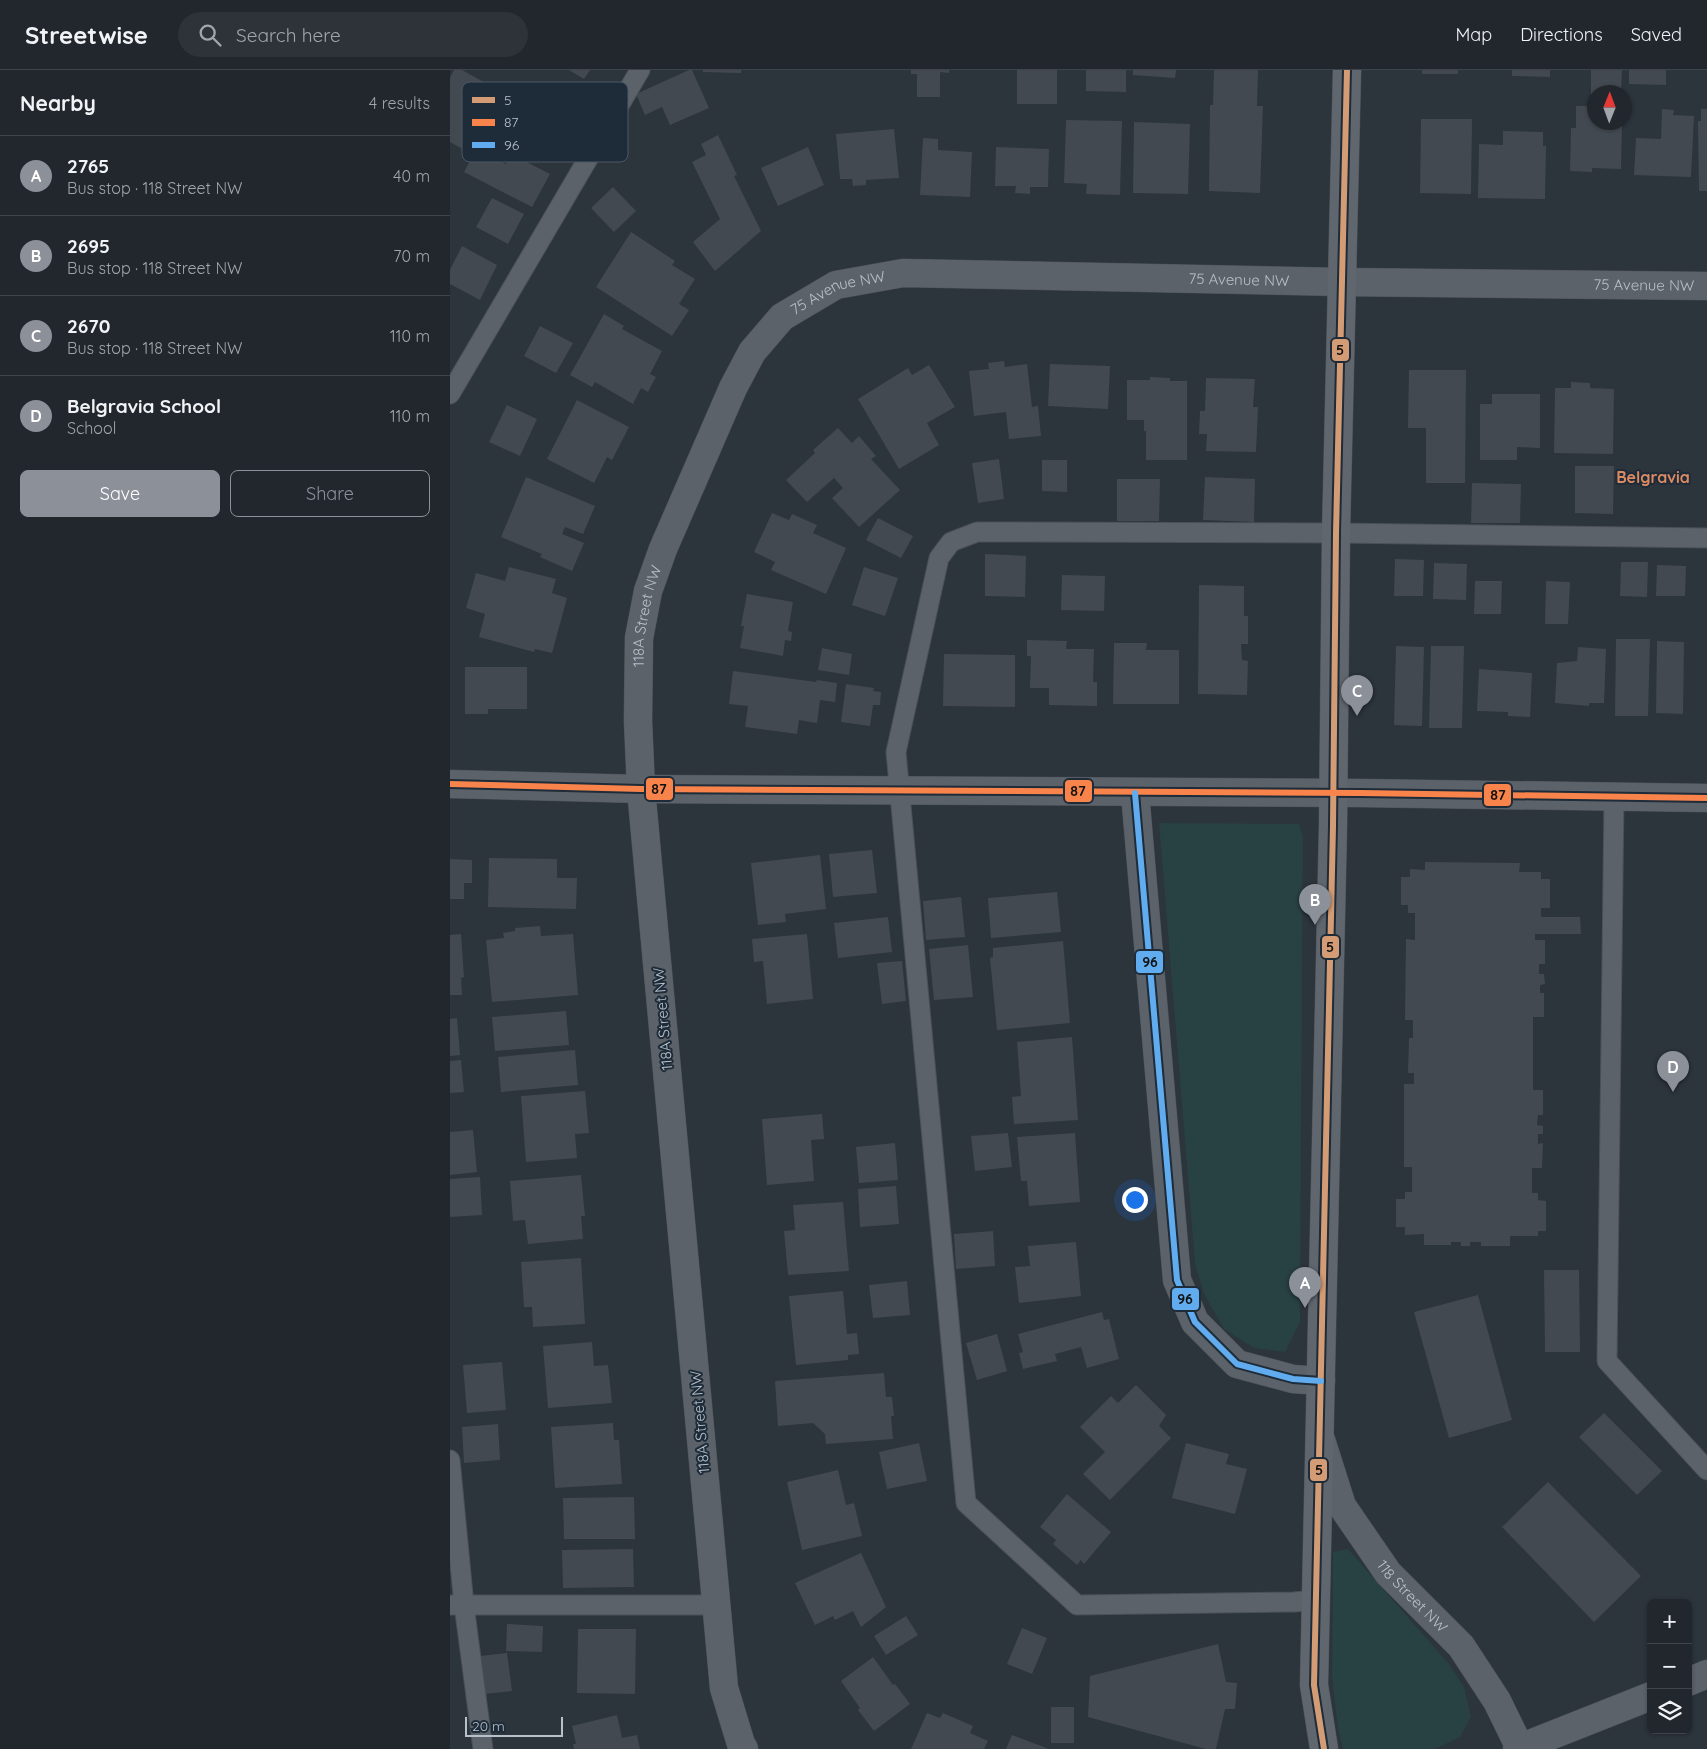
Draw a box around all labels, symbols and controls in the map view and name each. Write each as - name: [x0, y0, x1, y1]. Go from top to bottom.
- search box: [178, 12, 528, 57]
- text: Streetwise: [25, 20, 148, 50]
- icon: search: [196, 21, 224, 49]
- text: Search here: [236, 23, 341, 47]
- text: Map: [1455, 23, 1492, 46]
- text: Directions: [1520, 23, 1603, 46]
- text: Saved: [1631, 23, 1682, 46]
- legend: [462, 82, 628, 162]
- north arrow: [1587, 85, 1632, 130]
- text: Nearby: [20, 90, 96, 116]
- text: 5: [504, 91, 512, 109]
- text: 4 results: [369, 93, 430, 113]
- text: 87: [504, 113, 518, 131]
- text: 96: [504, 136, 520, 154]
- text: 2765: [67, 154, 109, 178]
- text: A: [31, 166, 41, 186]
- text: 40 m: [393, 166, 430, 186]
- text: Bus stop · 118 Street NW: [67, 178, 243, 198]
- text: 2695: [67, 234, 110, 258]
- text: B: [31, 246, 41, 266]
- text: 70 m: [393, 246, 430, 266]
- text: Bus stop · 118 Street NW: [67, 258, 243, 278]
- street label: 75 Avenue NW: [787, 266, 887, 319]
- street label: 75 Avenue NW: [1188, 269, 1290, 290]
- street label: 75 Avenue NW: [1593, 275, 1695, 295]
- text: 2670: [67, 314, 110, 338]
- text: C: [31, 326, 41, 346]
- text: 110 m: [390, 326, 430, 346]
- text: Bus stop · 118 Street NW: [67, 338, 243, 358]
- line badge: 5: [1331, 338, 1350, 362]
- text: 5: [1336, 341, 1344, 359]
- text: Belgravia School: [67, 394, 221, 418]
- text: D: [30, 406, 42, 426]
- text: 110 m: [390, 406, 430, 426]
- text: School: [67, 418, 116, 438]
- district label: Belgravia: [1616, 467, 1690, 487]
- button: Save: [20, 470, 220, 517]
- button: Share: [230, 470, 430, 517]
- street label: 118A Street NW: [629, 562, 666, 667]
- pin: C: [1341, 675, 1373, 716]
- line badge: 87: [645, 777, 674, 801]
- line badge: 87: [1064, 779, 1093, 803]
- text: 87: [651, 780, 667, 798]
- text: 87: [1070, 782, 1086, 800]
- line badge: 87: [1483, 783, 1512, 807]
- text: 87: [1490, 786, 1506, 804]
- pin: B: [1299, 884, 1331, 925]
- line badge: 5: [1321, 935, 1340, 959]
- text: 5: [1326, 938, 1334, 956]
- line badge: 96: [1135, 950, 1164, 974]
- text: 96: [1142, 953, 1158, 971]
- street label: 118A Street NW: [648, 966, 676, 1071]
- pin: D: [1657, 1051, 1689, 1092]
- your location: [1122, 1187, 1148, 1213]
- pin: A: [1289, 1267, 1321, 1308]
- line badge: 96: [1171, 1287, 1200, 1311]
- text: 96: [1177, 1290, 1193, 1308]
- street label: 118A Street NW: [685, 1369, 713, 1474]
- line badge: 5: [1309, 1458, 1328, 1482]
- text: 5: [1315, 1461, 1323, 1479]
- street label: 118 Street NW: [1373, 1556, 1452, 1637]
- map controls: [1647, 1599, 1692, 1734]
- button: +: [1647, 1599, 1692, 1644]
- button: −: [1647, 1644, 1692, 1689]
- button: layers: [1647, 1689, 1692, 1734]
- scale bar: [465, 1714, 562, 1737]
- text: 20 m: [472, 1717, 505, 1735]

